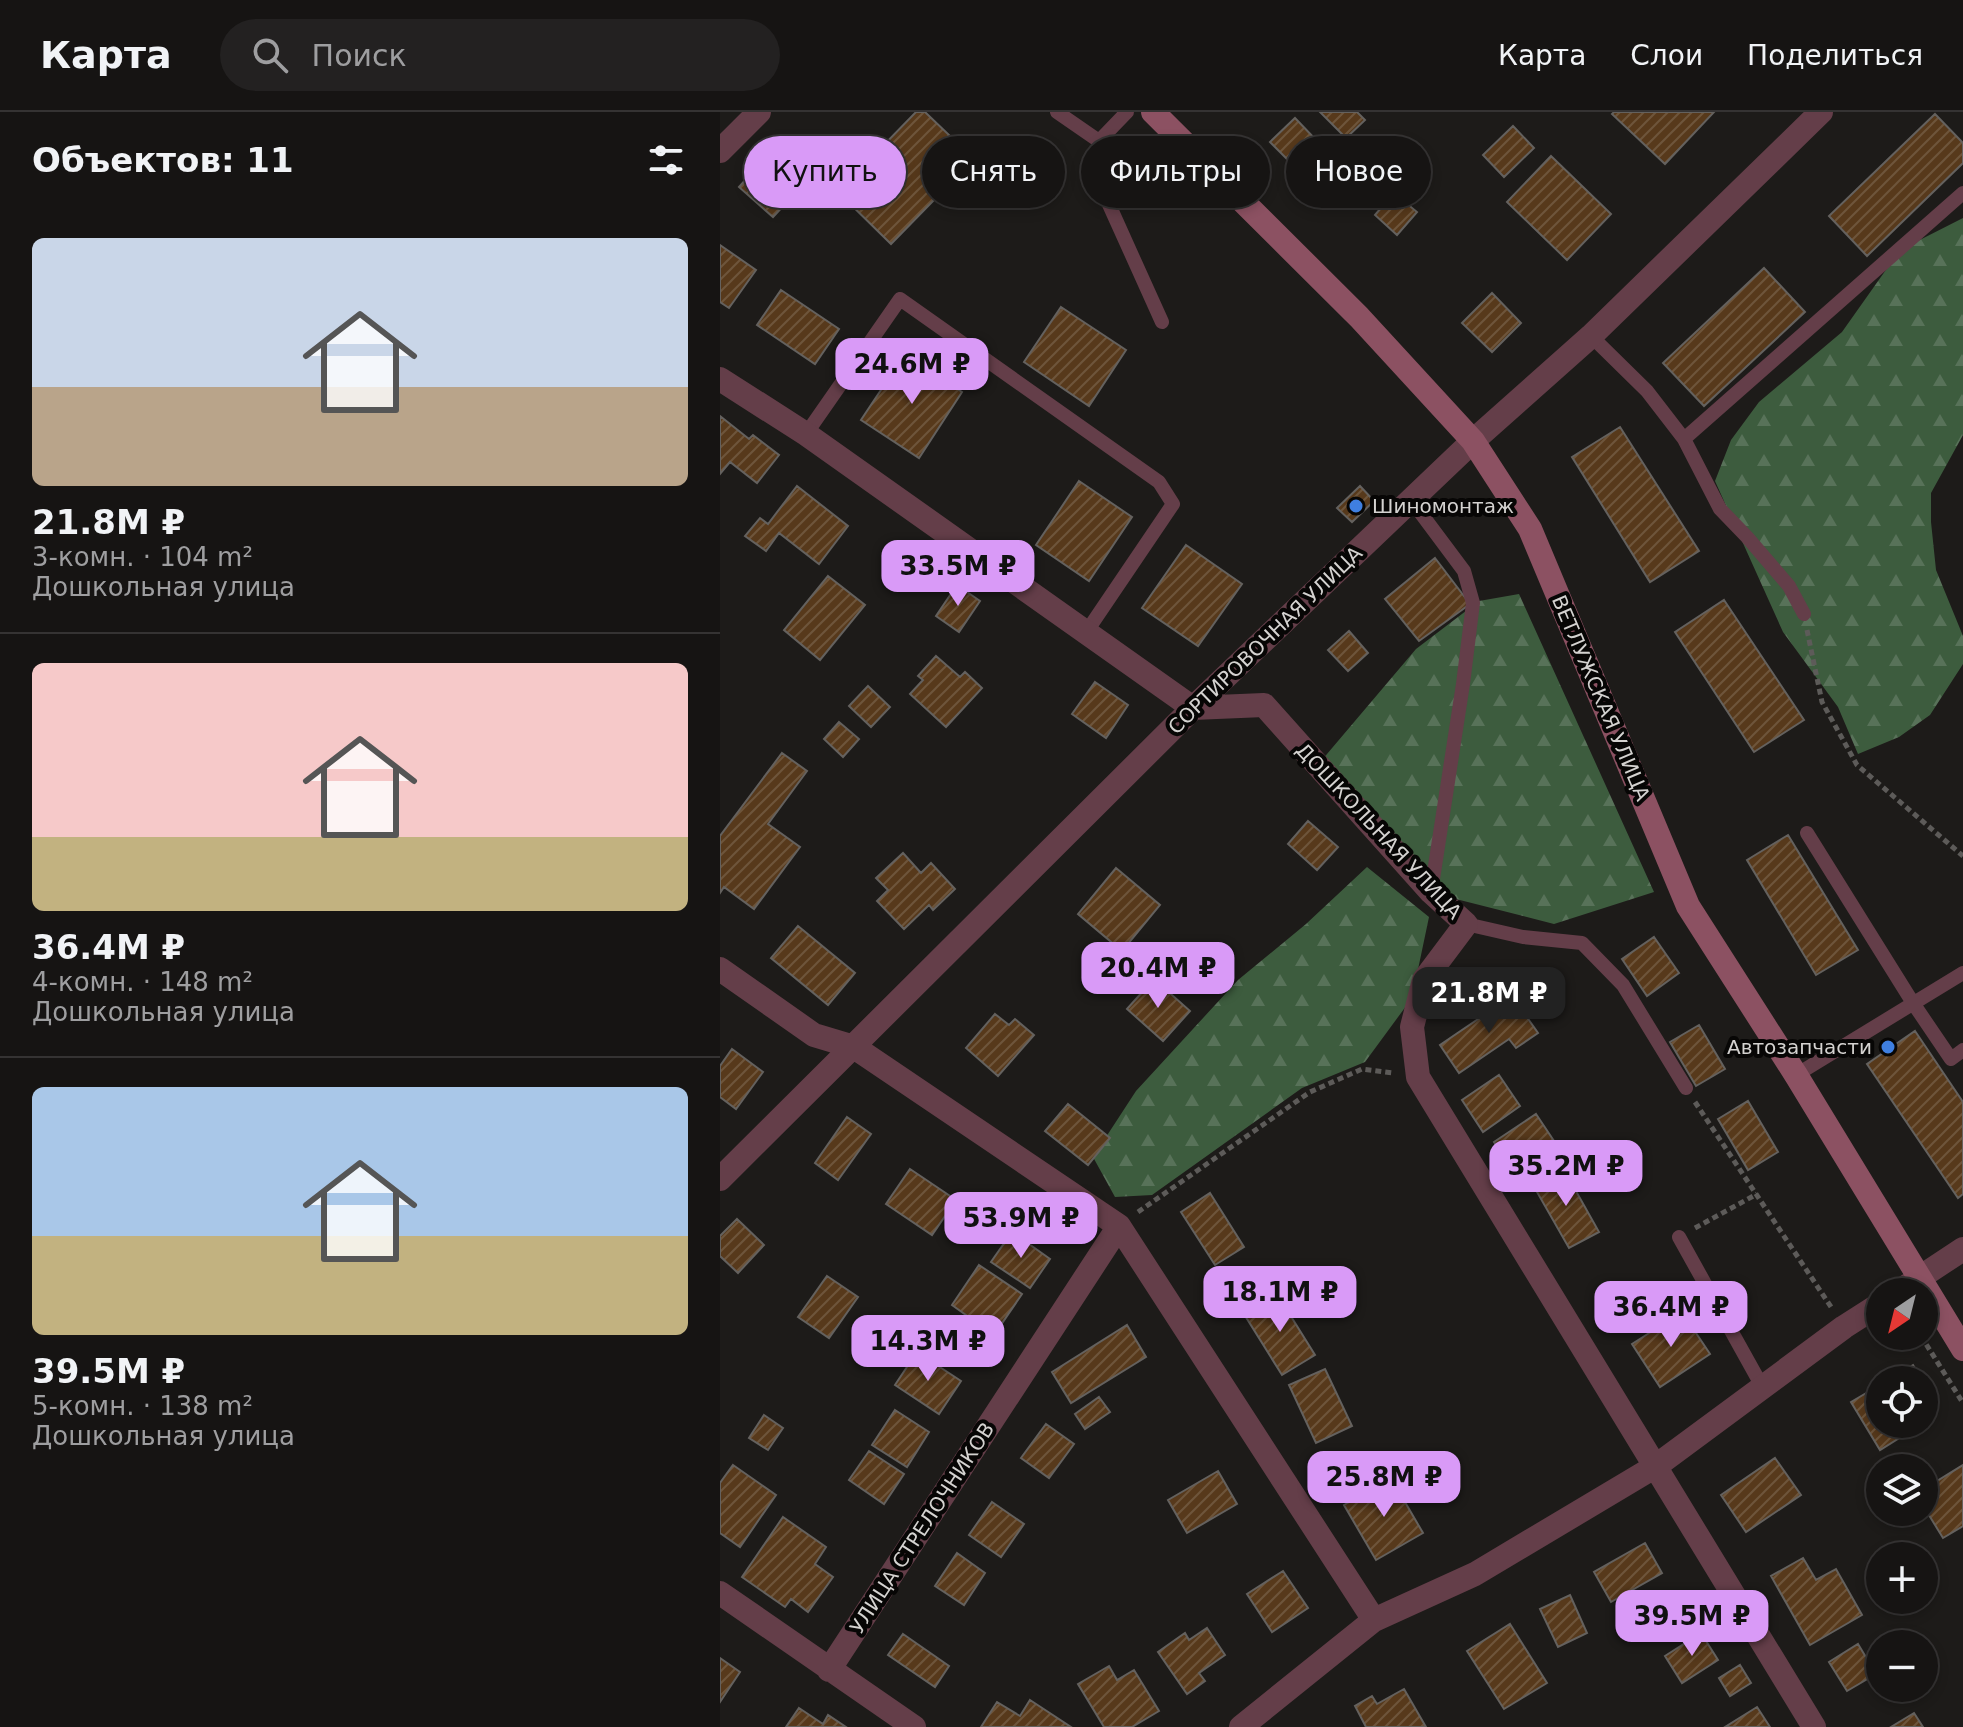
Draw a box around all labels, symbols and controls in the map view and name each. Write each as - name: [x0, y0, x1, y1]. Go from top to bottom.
- search box: [220, 19, 780, 91]
- text: Карта: [40, 33, 172, 77]
- icon: search: [248, 33, 292, 77]
- text: Поиск: [312, 38, 407, 73]
- text: Карта: [1498, 39, 1586, 72]
- text: Слои: [1630, 39, 1703, 72]
- text: Поделиться: [1747, 39, 1923, 72]
- chip: Купить: [744, 136, 906, 208]
- chip: Снять: [922, 136, 1065, 208]
- chip: Фильтры: [1081, 136, 1270, 208]
- chip: Новое: [1286, 136, 1431, 208]
- icon: filters: [644, 138, 688, 182]
- text: Объектов: 11: [32, 140, 294, 180]
- icon: home: [288, 290, 432, 434]
- pin: 24.6M ₽: [838, 338, 986, 406]
- text: 24.6M ₽: [853, 349, 971, 379]
- place label: Шиномонтаж: [1372, 494, 1514, 518]
- marker: Шиномонтаж: [1347, 497, 1365, 515]
- text: 21.8M ₽: [32, 502, 185, 542]
- pin: 33.5M ₽: [884, 540, 1032, 608]
- street label: СОРТИРОВОЧНАЯ УЛИЦА: [1163, 541, 1367, 739]
- text: 3-комн. · 104 m²: [32, 542, 253, 572]
- text: 33.5M ₽: [899, 551, 1017, 581]
- text: Дошкольная улица: [32, 572, 295, 602]
- street label: ВЕТЛУЖСКАЯ УЛИЦА: [1547, 592, 1655, 805]
- icon: home: [288, 715, 432, 859]
- street label: ДОШКОЛЬНАЯ УЛИЦА: [1291, 738, 1467, 924]
- text: 36.4M ₽: [32, 927, 185, 967]
- pin: 20.4M ₽: [1084, 942, 1232, 1010]
- text: 20.4M ₽: [1099, 953, 1217, 983]
- text: 4-комн. · 148 m²: [32, 967, 253, 997]
- pin: 21.8M ₽: [1415, 967, 1563, 1035]
- text: 21.8M ₽: [1430, 978, 1548, 1008]
- text: Дошкольная улица: [32, 997, 295, 1027]
- place label: Автозапчасти: [1727, 1035, 1872, 1059]
- marker: Автозапчасти: [1879, 1038, 1897, 1056]
- icon: home: [288, 1139, 432, 1283]
- pin: 35.2M ₽: [1492, 1140, 1640, 1208]
- text: 35.2M ₽: [1507, 1151, 1625, 1181]
- pin: 53.9M ₽: [947, 1192, 1095, 1260]
- text: 53.9M ₽: [962, 1203, 1080, 1233]
- pin: 18.1M ₽: [1206, 1266, 1354, 1334]
- text: 18.1M ₽: [1221, 1277, 1339, 1307]
- north arrow: [1866, 1278, 1938, 1350]
- map controls: [1866, 1278, 1938, 1702]
- pin: 36.4M ₽: [1597, 1281, 1745, 1349]
- text: 36.4M ₽: [1612, 1292, 1730, 1322]
- pin: 14.3M ₽: [854, 1315, 1002, 1383]
- text: 14.3M ₽: [869, 1326, 987, 1356]
- text: 39.5M ₽: [32, 1351, 185, 1391]
- button: locate: [1866, 1366, 1938, 1438]
- text: 5-комн. · 138 m²: [32, 1391, 253, 1421]
- street label: УЛИЦА СТРЕЛОЧНИКОВ: [845, 1418, 999, 1638]
- text: Дошкольная улица: [32, 1421, 295, 1451]
- pin: 25.8M ₽: [1310, 1451, 1458, 1519]
- button: layers: [1866, 1454, 1938, 1526]
- text: 25.8M ₽: [1325, 1462, 1443, 1492]
- button: +: [1866, 1542, 1938, 1614]
- pin: 39.5M ₽: [1618, 1590, 1766, 1658]
- text: 39.5M ₽: [1633, 1601, 1751, 1631]
- button: −: [1866, 1630, 1938, 1702]

